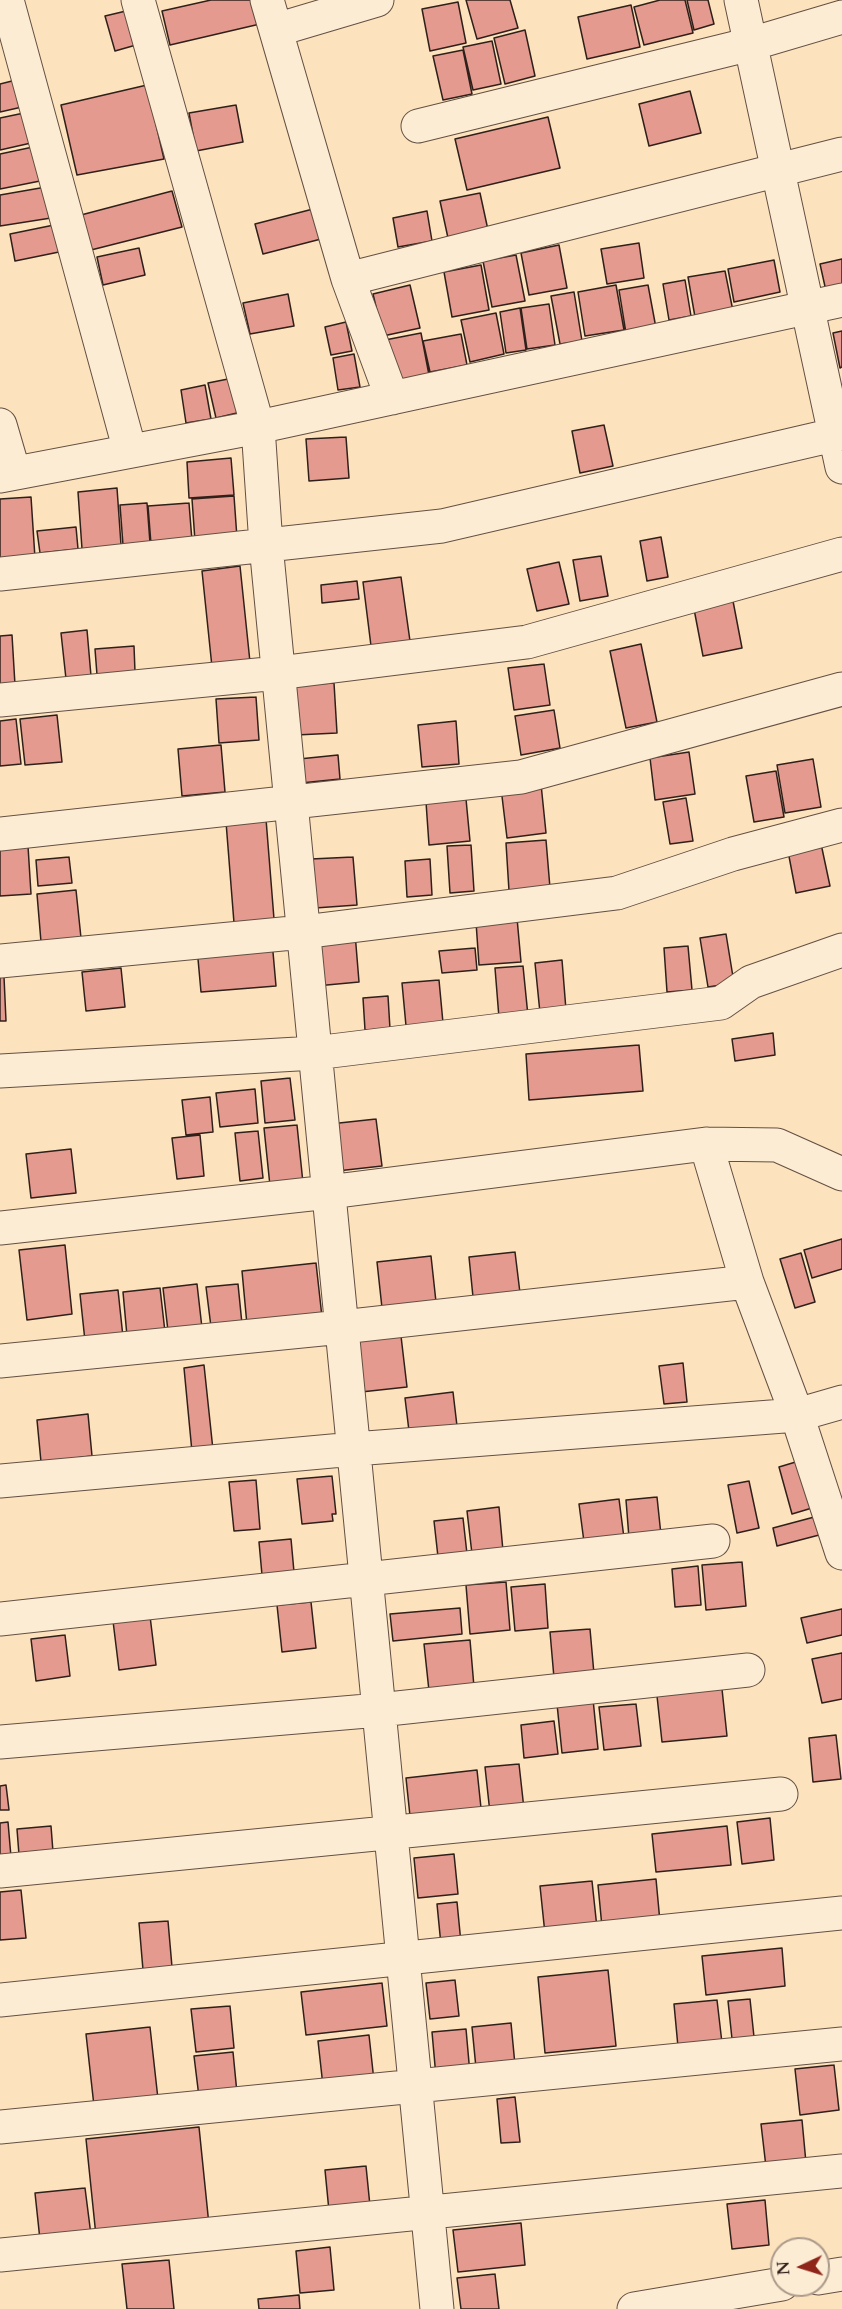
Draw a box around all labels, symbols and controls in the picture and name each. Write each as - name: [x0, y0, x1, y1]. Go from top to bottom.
- north arrow: [770, 2237, 830, 2297]
- text: N: [773, 2260, 795, 2276]

